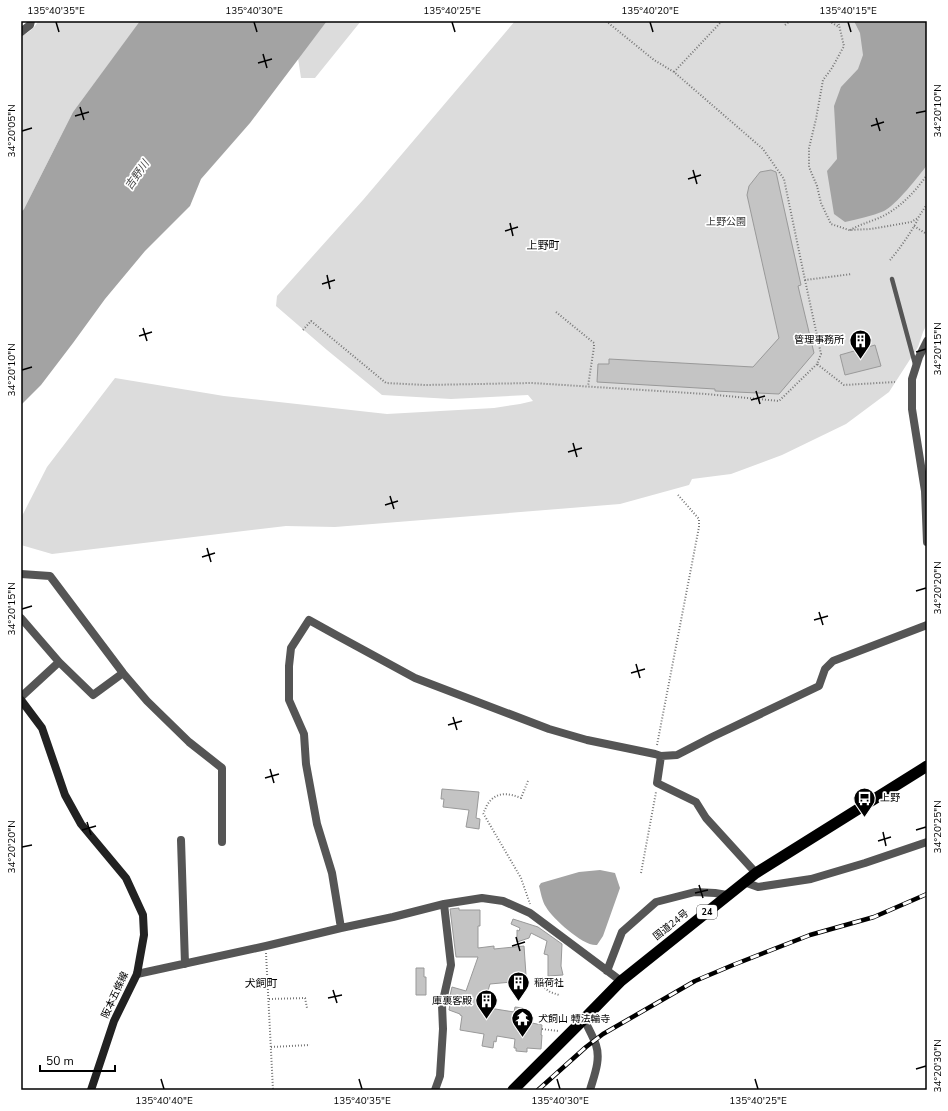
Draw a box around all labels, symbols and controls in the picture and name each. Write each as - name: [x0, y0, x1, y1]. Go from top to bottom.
- text: 135°40'35"E: [27, 4, 85, 18]
- text: 135°40'30"E: [225, 4, 283, 18]
- text: 135°40'25"E: [423, 4, 481, 18]
- text: 135°40'20"E: [621, 4, 679, 18]
- text: 135°40'15"E: [819, 4, 877, 18]
- text: 34°20'10"N: [931, 84, 945, 138]
- text: 34°20'05"N: [5, 104, 19, 158]
- water label: 吉野川: [121, 156, 153, 193]
- park label: 上野公園: [706, 215, 746, 229]
- district label: 上野町: [527, 238, 560, 253]
- text: 34°20'15"N: [931, 322, 945, 376]
- building icon: 管理事務所: [847, 327, 873, 360]
- place label: 管理事務所: [794, 333, 844, 347]
- text: 34°20'10"N: [5, 343, 19, 397]
- text: 34°20'20"N: [931, 561, 945, 615]
- text: 34°20'15"N: [5, 582, 19, 636]
- bus stop icon: 上野: [852, 785, 878, 818]
- place label: 上野: [880, 791, 900, 805]
- text: 34°20'25"N: [931, 800, 945, 854]
- text: 34°20'20"N: [5, 820, 19, 874]
- road number: 24: [697, 905, 717, 919]
- street label: 国道24号: [650, 906, 692, 944]
- street label: 阪本五條線: [98, 969, 132, 1021]
- building icon: 稲荷社: [505, 970, 531, 1003]
- district label: 犬飼町: [245, 976, 278, 991]
- place label: 稲荷社: [534, 976, 564, 990]
- building icon: 庫裏客殿: [474, 988, 500, 1021]
- place label: 庫裏客殿: [432, 994, 472, 1008]
- temple icon: 犬飼山 轉法輪寺: [509, 1006, 535, 1039]
- place label: 犬飼山 轉法輪寺: [538, 1012, 611, 1026]
- text: 34°20'30"N: [931, 1039, 945, 1093]
- scale bar: [40, 1047, 115, 1073]
- text: 50 m: [46, 1053, 74, 1069]
- text: 135°40'40"E: [135, 1094, 193, 1108]
- text: 135°40'35"E: [333, 1094, 391, 1108]
- text: 135°40'30"E: [531, 1094, 589, 1108]
- text: 135°40'25"E: [729, 1094, 787, 1108]

